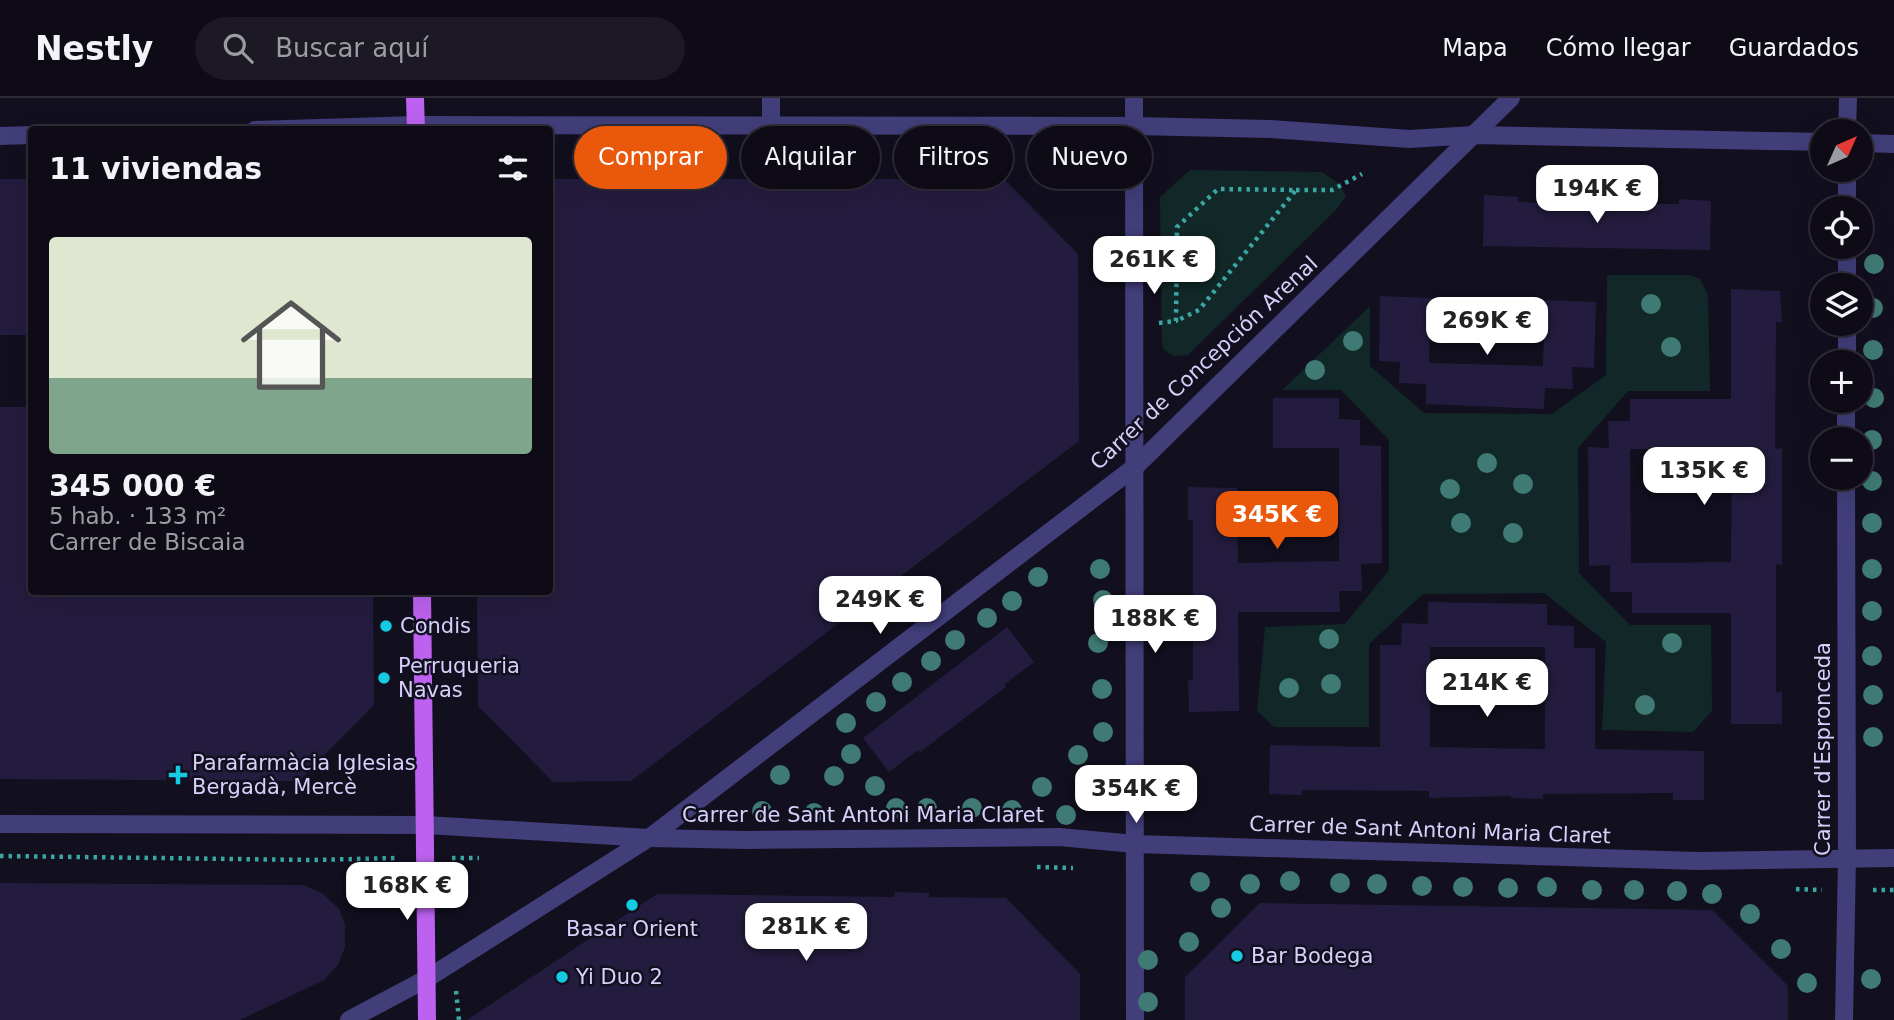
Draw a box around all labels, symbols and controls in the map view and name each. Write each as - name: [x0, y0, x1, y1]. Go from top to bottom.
- search box: [195, 17, 685, 80]
- text: Nestly: [35, 29, 153, 68]
- icon: search: [219, 29, 257, 67]
- text: Buscar aquí: [275, 33, 428, 63]
- text: Mapa: [1442, 34, 1508, 62]
- text: Cómo llegar: [1546, 34, 1691, 62]
- text: Guardados: [1729, 34, 1859, 62]
- north arrow: [1810, 119, 1872, 182]
- map controls: [1810, 119, 1873, 490]
- chip: Comprar: [574, 126, 727, 189]
- chip: Alquilar: [741, 126, 880, 189]
- chip: Filtros: [894, 126, 1013, 189]
- chip: Nuevo: [1027, 126, 1152, 189]
- icon: filters: [494, 149, 532, 187]
- text: 11 viviendas: [49, 151, 262, 186]
- pin: 194K €: [1540, 166, 1654, 225]
- text: 194K €: [1552, 175, 1642, 201]
- button: locate: [1810, 196, 1873, 259]
- pin: 261K €: [1097, 236, 1211, 296]
- text: 261K €: [1109, 246, 1199, 272]
- street label: Carrer de Concepción Arenal: [1086, 251, 1322, 475]
- button: layers: [1810, 273, 1873, 336]
- icon: home: [228, 282, 354, 408]
- pin: 269K €: [1430, 298, 1544, 357]
- text: 269K €: [1442, 307, 1532, 333]
- button: +: [1810, 350, 1873, 413]
- button: −: [1810, 427, 1873, 490]
- pin: 135K €: [1647, 448, 1761, 507]
- text: 135K €: [1659, 457, 1749, 483]
- text: 345 000 €: [49, 468, 216, 503]
- pin: 345K €: [1220, 491, 1334, 551]
- text: 345K €: [1232, 501, 1322, 527]
- text: 5 hab. · 133 m²: [49, 503, 226, 529]
- text: Carrer de Biscaia: [49, 529, 246, 555]
- pin: 249K €: [823, 576, 937, 636]
- text: 249K €: [835, 586, 925, 612]
- pin: 188K €: [1098, 596, 1212, 655]
- text: 188K €: [1110, 605, 1200, 631]
- place label: Condis: [400, 614, 471, 638]
- marker: Condis: [378, 618, 394, 634]
- street label: Carrer d'Espronceda: [1811, 642, 1835, 856]
- place label: Perruqueria Navas: [398, 654, 520, 702]
- pin: 214K €: [1430, 660, 1544, 719]
- text: 214K €: [1442, 669, 1532, 695]
- marker: Perruqueria Navas: [376, 670, 392, 686]
- place label: Parafarmàcia Iglesias Bergadà, Mercè: [192, 751, 416, 799]
- pin: 354K €: [1079, 766, 1193, 825]
- marker: Parafarmàcia Iglesias Bergadà, Mercè: [170, 767, 186, 783]
- text: 354K €: [1091, 775, 1181, 801]
- street label: Carrer de Sant Antoni Maria Claret: [682, 803, 1044, 827]
- street label: Carrer de Sant Antoni Maria Claret: [1249, 812, 1611, 848]
- pin: 168K €: [350, 862, 464, 922]
- text: 168K €: [362, 872, 452, 898]
- marker: Basar Orient: [624, 897, 640, 913]
- pin: 281K €: [749, 904, 863, 963]
- text: 281K €: [761, 913, 851, 939]
- place label: Basar Orient: [566, 917, 698, 941]
- place label: Bar Bodega: [1251, 944, 1373, 968]
- marker: Bar Bodega: [1229, 948, 1245, 964]
- place label: Yi Duo 2: [575, 965, 663, 989]
- marker: Yi Duo 2: [554, 969, 570, 985]

